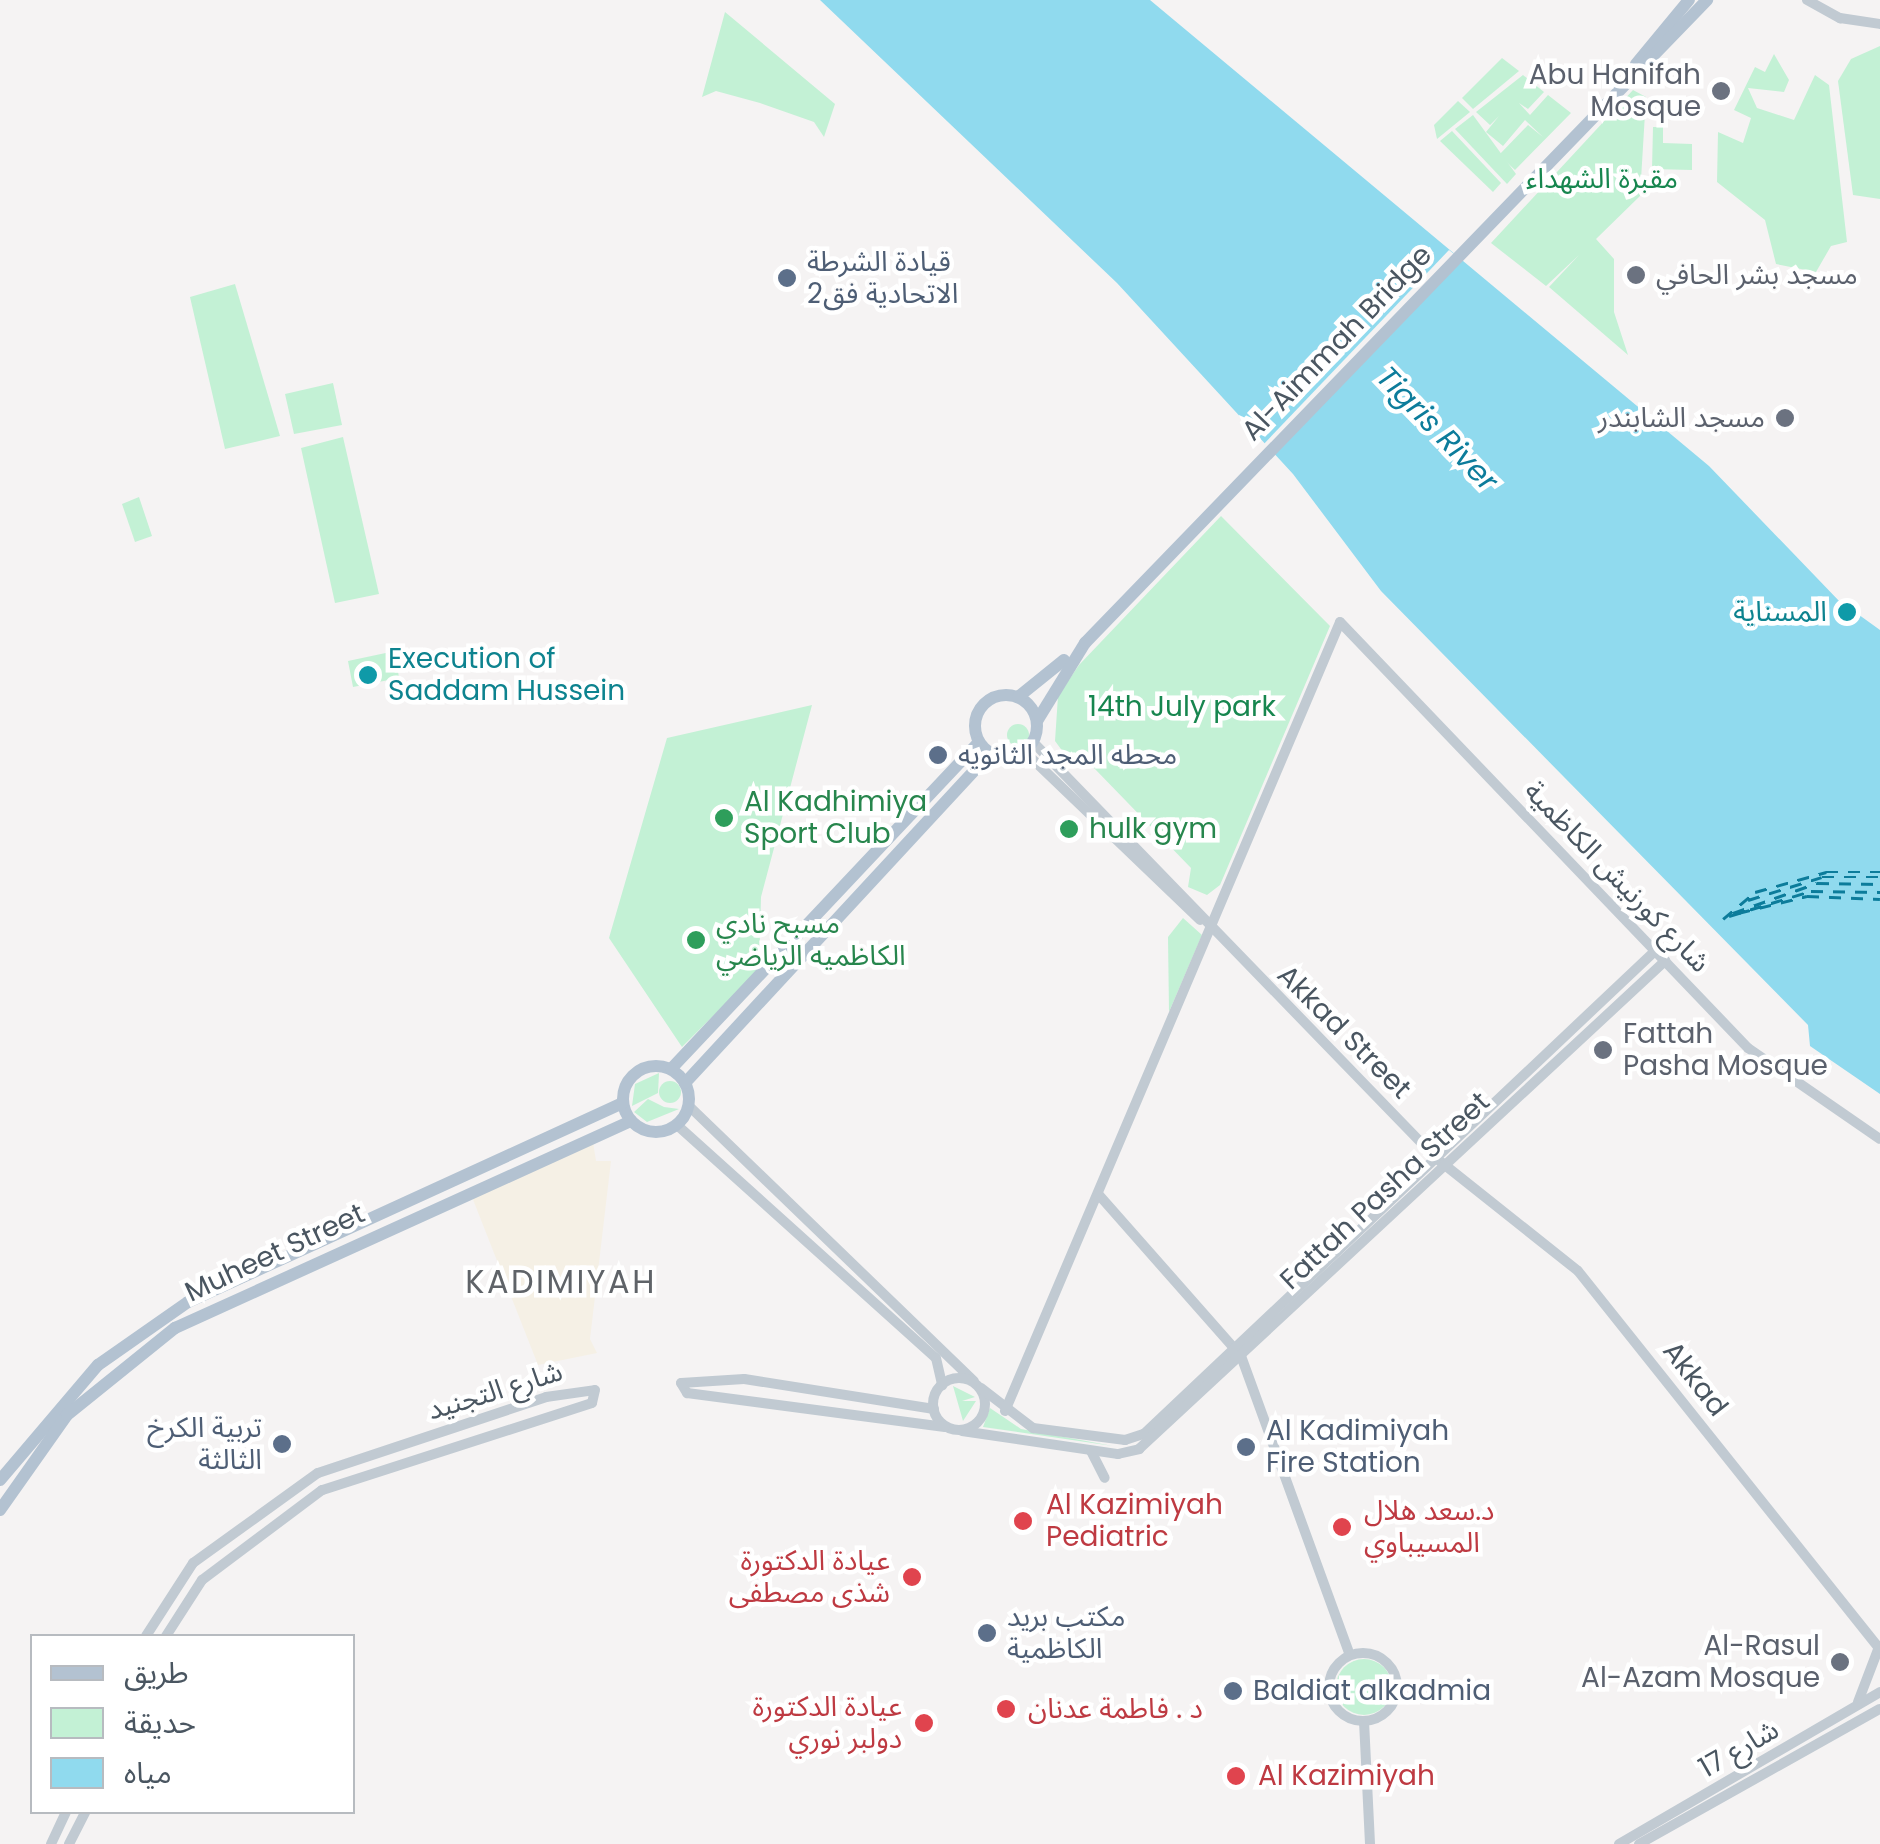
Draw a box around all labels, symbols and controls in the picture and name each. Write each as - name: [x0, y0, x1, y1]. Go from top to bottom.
- place label: Abu Hanifah Mosque: [1529, 58, 1701, 124]
- marker: Abu Hanifah Mosque: [1710, 80, 1732, 102]
- park label: مقبرة الشهداء: [1526, 162, 1678, 196]
- street label: Al-Aimmah Bridge: [1235, 238, 1439, 448]
- place label: قيادة الشرطة الاتحادية فق2: [807, 245, 958, 311]
- place label: مسجد بشر الحافي: [1656, 258, 1858, 292]
- marker: مسجد بشر الحافي: [1625, 264, 1647, 286]
- marker: قيادة الشرطة الاتحادية فق2: [776, 267, 798, 289]
- water label: Tigris River: [1369, 359, 1505, 499]
- place label: مسجد الشابندر: [1598, 401, 1765, 435]
- marker: مسجد الشابندر: [1774, 407, 1796, 429]
- place label: المسناية: [1733, 595, 1827, 629]
- marker: المسناية: [1836, 601, 1858, 623]
- place label: Execution of Saddam Hussein: [388, 642, 625, 708]
- marker: Execution of Saddam Hussein: [357, 664, 379, 686]
- park label: 14th July park: [1088, 690, 1276, 724]
- place label: محطه المجد الثانويه: [958, 738, 1177, 772]
- marker: محطه المجد الثانويه: [927, 744, 949, 766]
- street label: شارع كورنيش الكاظمية: [1517, 774, 1717, 980]
- place label: Al Kadhimiya Sport Club: [744, 785, 927, 851]
- marker: Al Kadhimiya Sport Club: [713, 807, 735, 829]
- place label: hulk gym: [1089, 812, 1217, 846]
- marker: hulk gym: [1058, 818, 1080, 840]
- place label: مسبح نادي الكاظميه الرياضي: [716, 907, 906, 973]
- marker: مسبح نادي الكاظميه الرياضي: [685, 929, 707, 951]
- street label: Akkad Street: [1270, 958, 1418, 1106]
- place label: Fattah Pasha Mosque: [1623, 1017, 1828, 1083]
- marker: Fattah Pasha Mosque: [1592, 1039, 1614, 1061]
- street label: Fattah Pasha Street: [1273, 1085, 1497, 1297]
- street label: Muheet Street: [180, 1197, 370, 1309]
- district label: KADIMIYAH: [465, 1263, 657, 1301]
- street label: Akkad: [1655, 1335, 1735, 1423]
- street label: شارع التجنيد: [424, 1355, 566, 1427]
- place label: تربية الكرخ الثالثة: [147, 1411, 262, 1477]
- place label: Al Kadimiyah Fire Station: [1266, 1414, 1449, 1480]
- marker: تربية الكرخ الثالثة: [271, 1433, 293, 1455]
- marker: Al Kadimiyah Fire Station: [1235, 1436, 1257, 1458]
- place label: Al Kazimiyah Pediatric: [1046, 1488, 1223, 1554]
- place label: د.سعد هلال المسيباوي: [1364, 1494, 1494, 1560]
- marker: Al Kazimiyah Pediatric: [1010, 1508, 1036, 1534]
- marker: د.سعد هلال المسيباوي: [1329, 1514, 1355, 1540]
- place label: عيادة الدكتورة شذى مصطفى: [729, 1544, 890, 1610]
- marker: عيادة الدكتورة شذى مصطفى: [899, 1564, 925, 1590]
- place label: مكتب بريد الكاظمية: [1007, 1600, 1125, 1666]
- marker: مكتب بريد الكاظمية: [976, 1622, 998, 1644]
- place label: Al-Rasul Al-Azam Mosque: [1581, 1629, 1820, 1695]
- legend: [30, 1634, 355, 1814]
- text: طريق: [124, 1651, 189, 1694]
- marker: Al-Rasul Al-Azam Mosque: [1829, 1651, 1851, 1673]
- place label: Baldiat alkadmia: [1253, 1674, 1491, 1708]
- marker: Baldiat alkadmia: [1222, 1680, 1244, 1702]
- place label: عيادة الدكتورة دولبر نوري: [753, 1690, 902, 1756]
- place label: د . فاطمة عدنان: [1028, 1692, 1203, 1726]
- marker: د . فاطمة عدنان: [993, 1696, 1019, 1722]
- text: حديقة: [124, 1701, 196, 1744]
- marker: عيادة الدكتورة دولبر نوري: [911, 1710, 937, 1736]
- street label: شارع 17: [1693, 1713, 1785, 1785]
- text: مياه: [124, 1751, 172, 1794]
- place label: Al Kazimiyah: [1258, 1759, 1435, 1793]
- marker: Al Kazimiyah: [1223, 1763, 1249, 1789]

